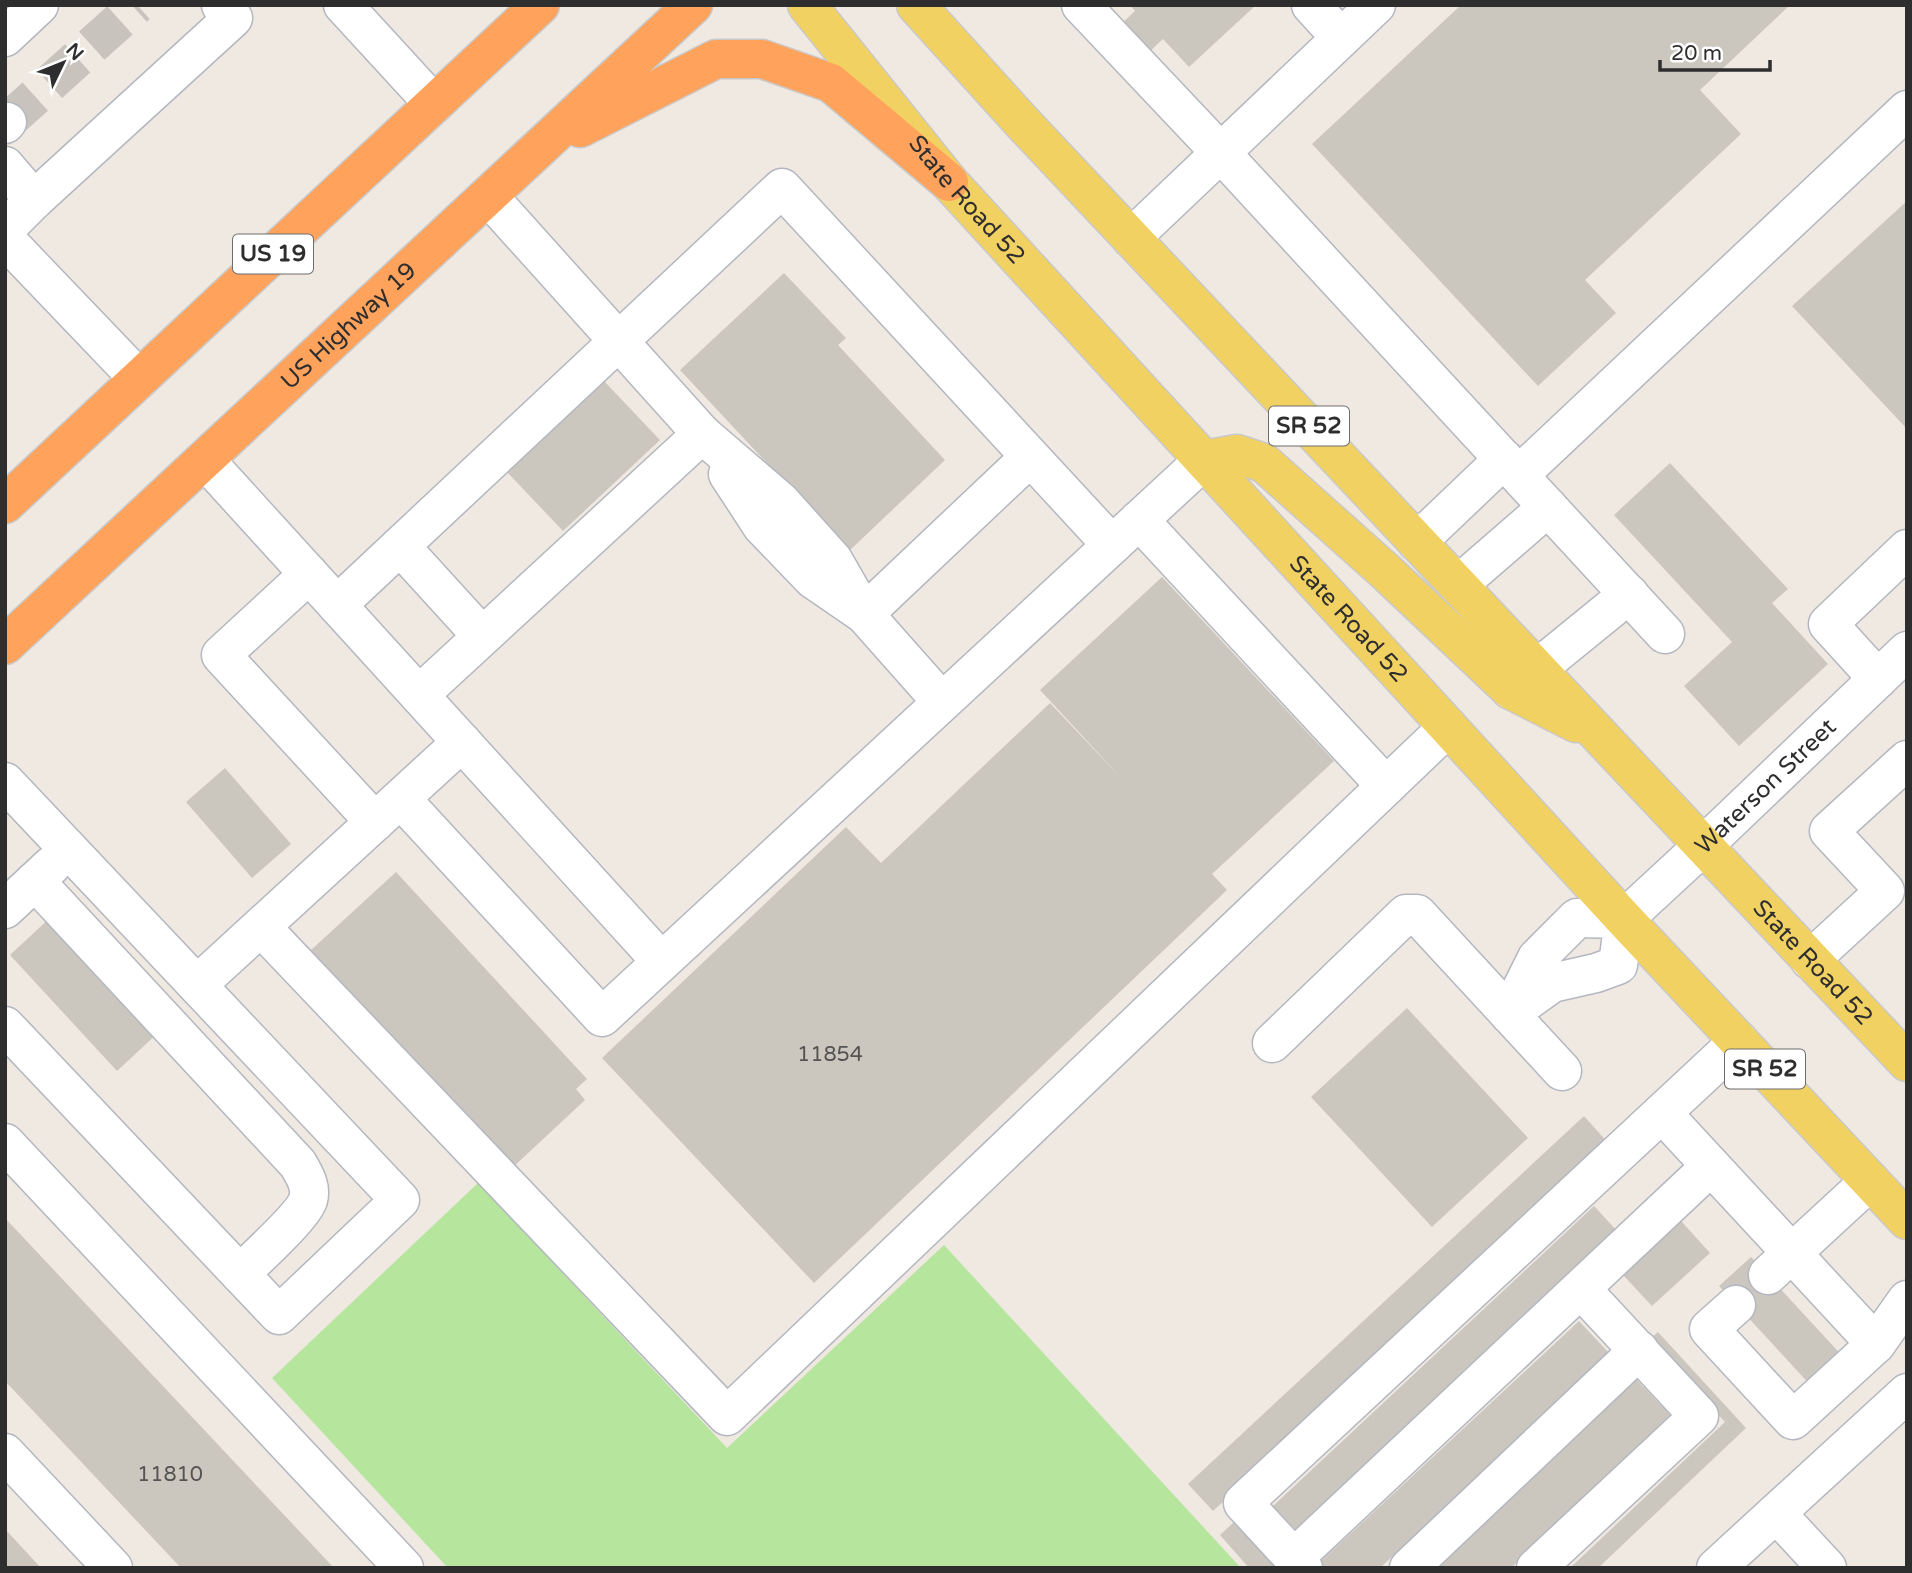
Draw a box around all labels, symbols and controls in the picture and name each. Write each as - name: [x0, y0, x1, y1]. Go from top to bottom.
- north arrow: [28, 28, 98, 98]
- scale bar: [1660, 28, 1770, 72]
- text: N: [61, 39, 88, 65]
- text: 20 m: [1671, 41, 1722, 66]
- street label: State Road 52: [903, 129, 1031, 270]
- road number: US 19: [233, 234, 313, 274]
- street label: US Highway 19: [275, 256, 422, 395]
- road number: SR 52: [1269, 406, 1349, 446]
- street label: State Road 52: [1283, 549, 1414, 688]
- street label: Waterson Street: [1689, 712, 1842, 860]
- street label: State Road 52: [1747, 893, 1879, 1031]
- house number: 11854: [797, 1042, 863, 1067]
- road number: SR 52: [1725, 1050, 1805, 1088]
- house number: 11810: [137, 1462, 203, 1487]

